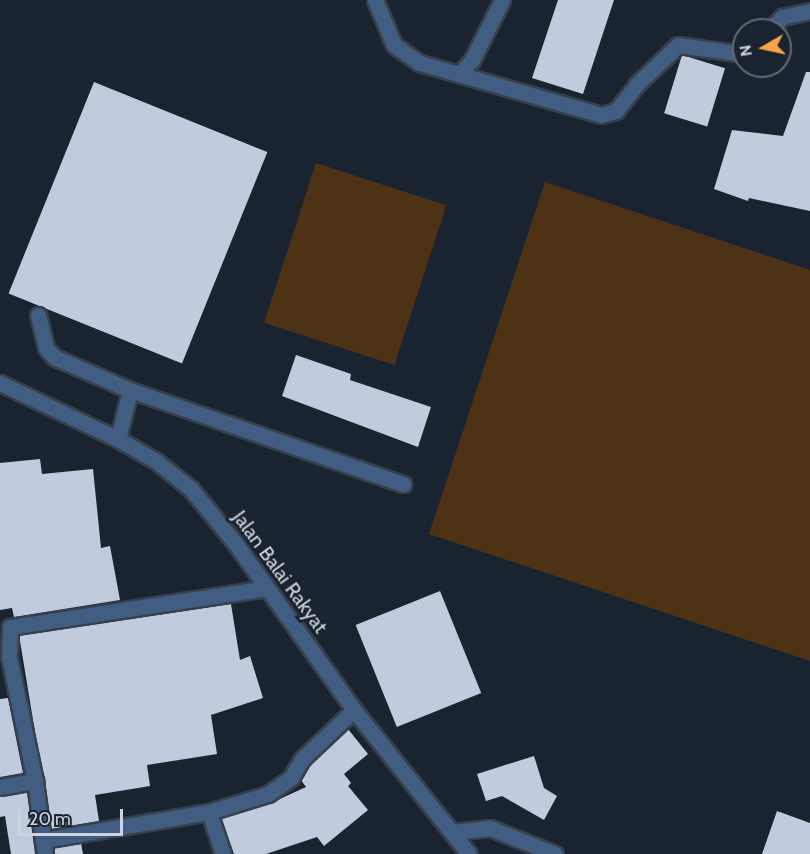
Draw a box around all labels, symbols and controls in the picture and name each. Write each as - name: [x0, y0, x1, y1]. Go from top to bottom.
- north arrow: [732, 18, 792, 78]
- text: N: [735, 44, 756, 58]
- street label: Jalan Balai Rakyat: [227, 506, 333, 638]
- scale bar: [21, 797, 126, 835]
- text: 20 m: [29, 808, 71, 830]

